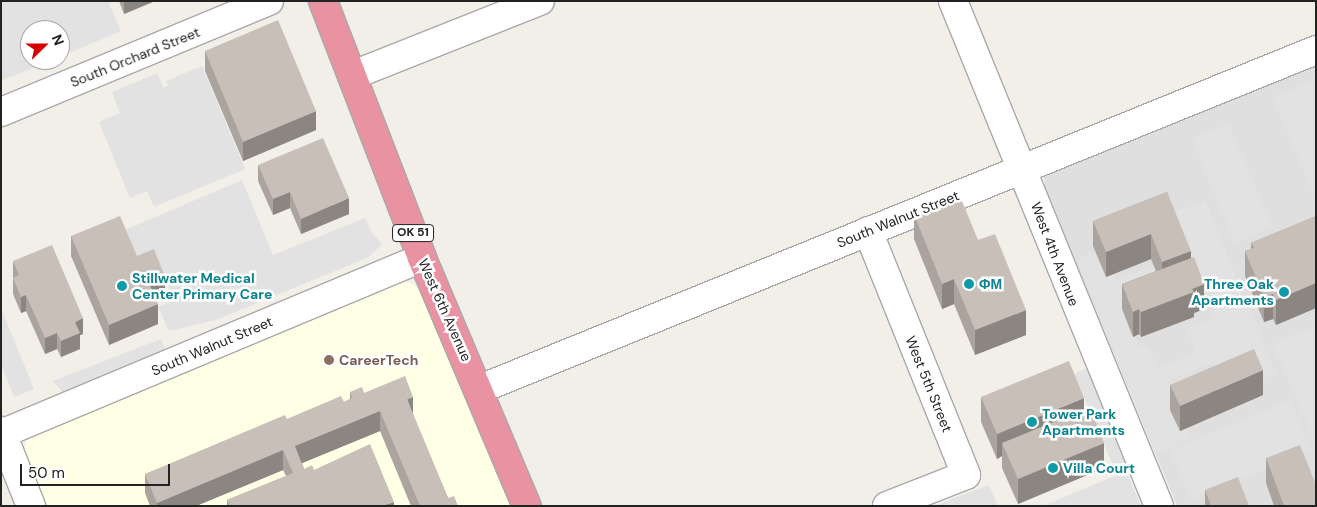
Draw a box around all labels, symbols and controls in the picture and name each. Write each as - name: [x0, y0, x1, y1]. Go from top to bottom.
- north arrow: [20, 20, 70, 70]
- street label: South Orchard Street: [68, 23, 202, 91]
- text: N: [48, 32, 68, 48]
- street label: South Walnut Street: [834, 187, 962, 251]
- street label: West 4th Avenue: [1027, 200, 1083, 308]
- road number: OK 51: [392, 224, 434, 242]
- street label: West 6th Avenue: [415, 256, 475, 364]
- place label: Stillwater Medical Center Primary Care: [132, 270, 272, 302]
- place label: ΦΜ: [979, 276, 1002, 292]
- place label: Three Oak Apartments: [1191, 276, 1274, 308]
- marker: ΦΜ: [963, 278, 975, 290]
- marker: Stillwater Medical Center Primary Care: [116, 280, 128, 292]
- marker: Three Oak Apartments: [1278, 286, 1290, 298]
- street label: South Walnut Street: [149, 313, 275, 379]
- street label: West 5th Street: [902, 333, 956, 435]
- place label: CareerTech: [339, 352, 418, 368]
- marker: CareerTech: [323, 354, 335, 366]
- place label: Tower Park Apartments: [1042, 406, 1125, 438]
- marker: Tower Park Apartments: [1026, 416, 1038, 428]
- scale bar: [22, 454, 172, 486]
- place label: Villa Court: [1063, 460, 1135, 476]
- marker: Villa Court: [1047, 462, 1059, 474]
- text: 50 m: [28, 463, 65, 483]

